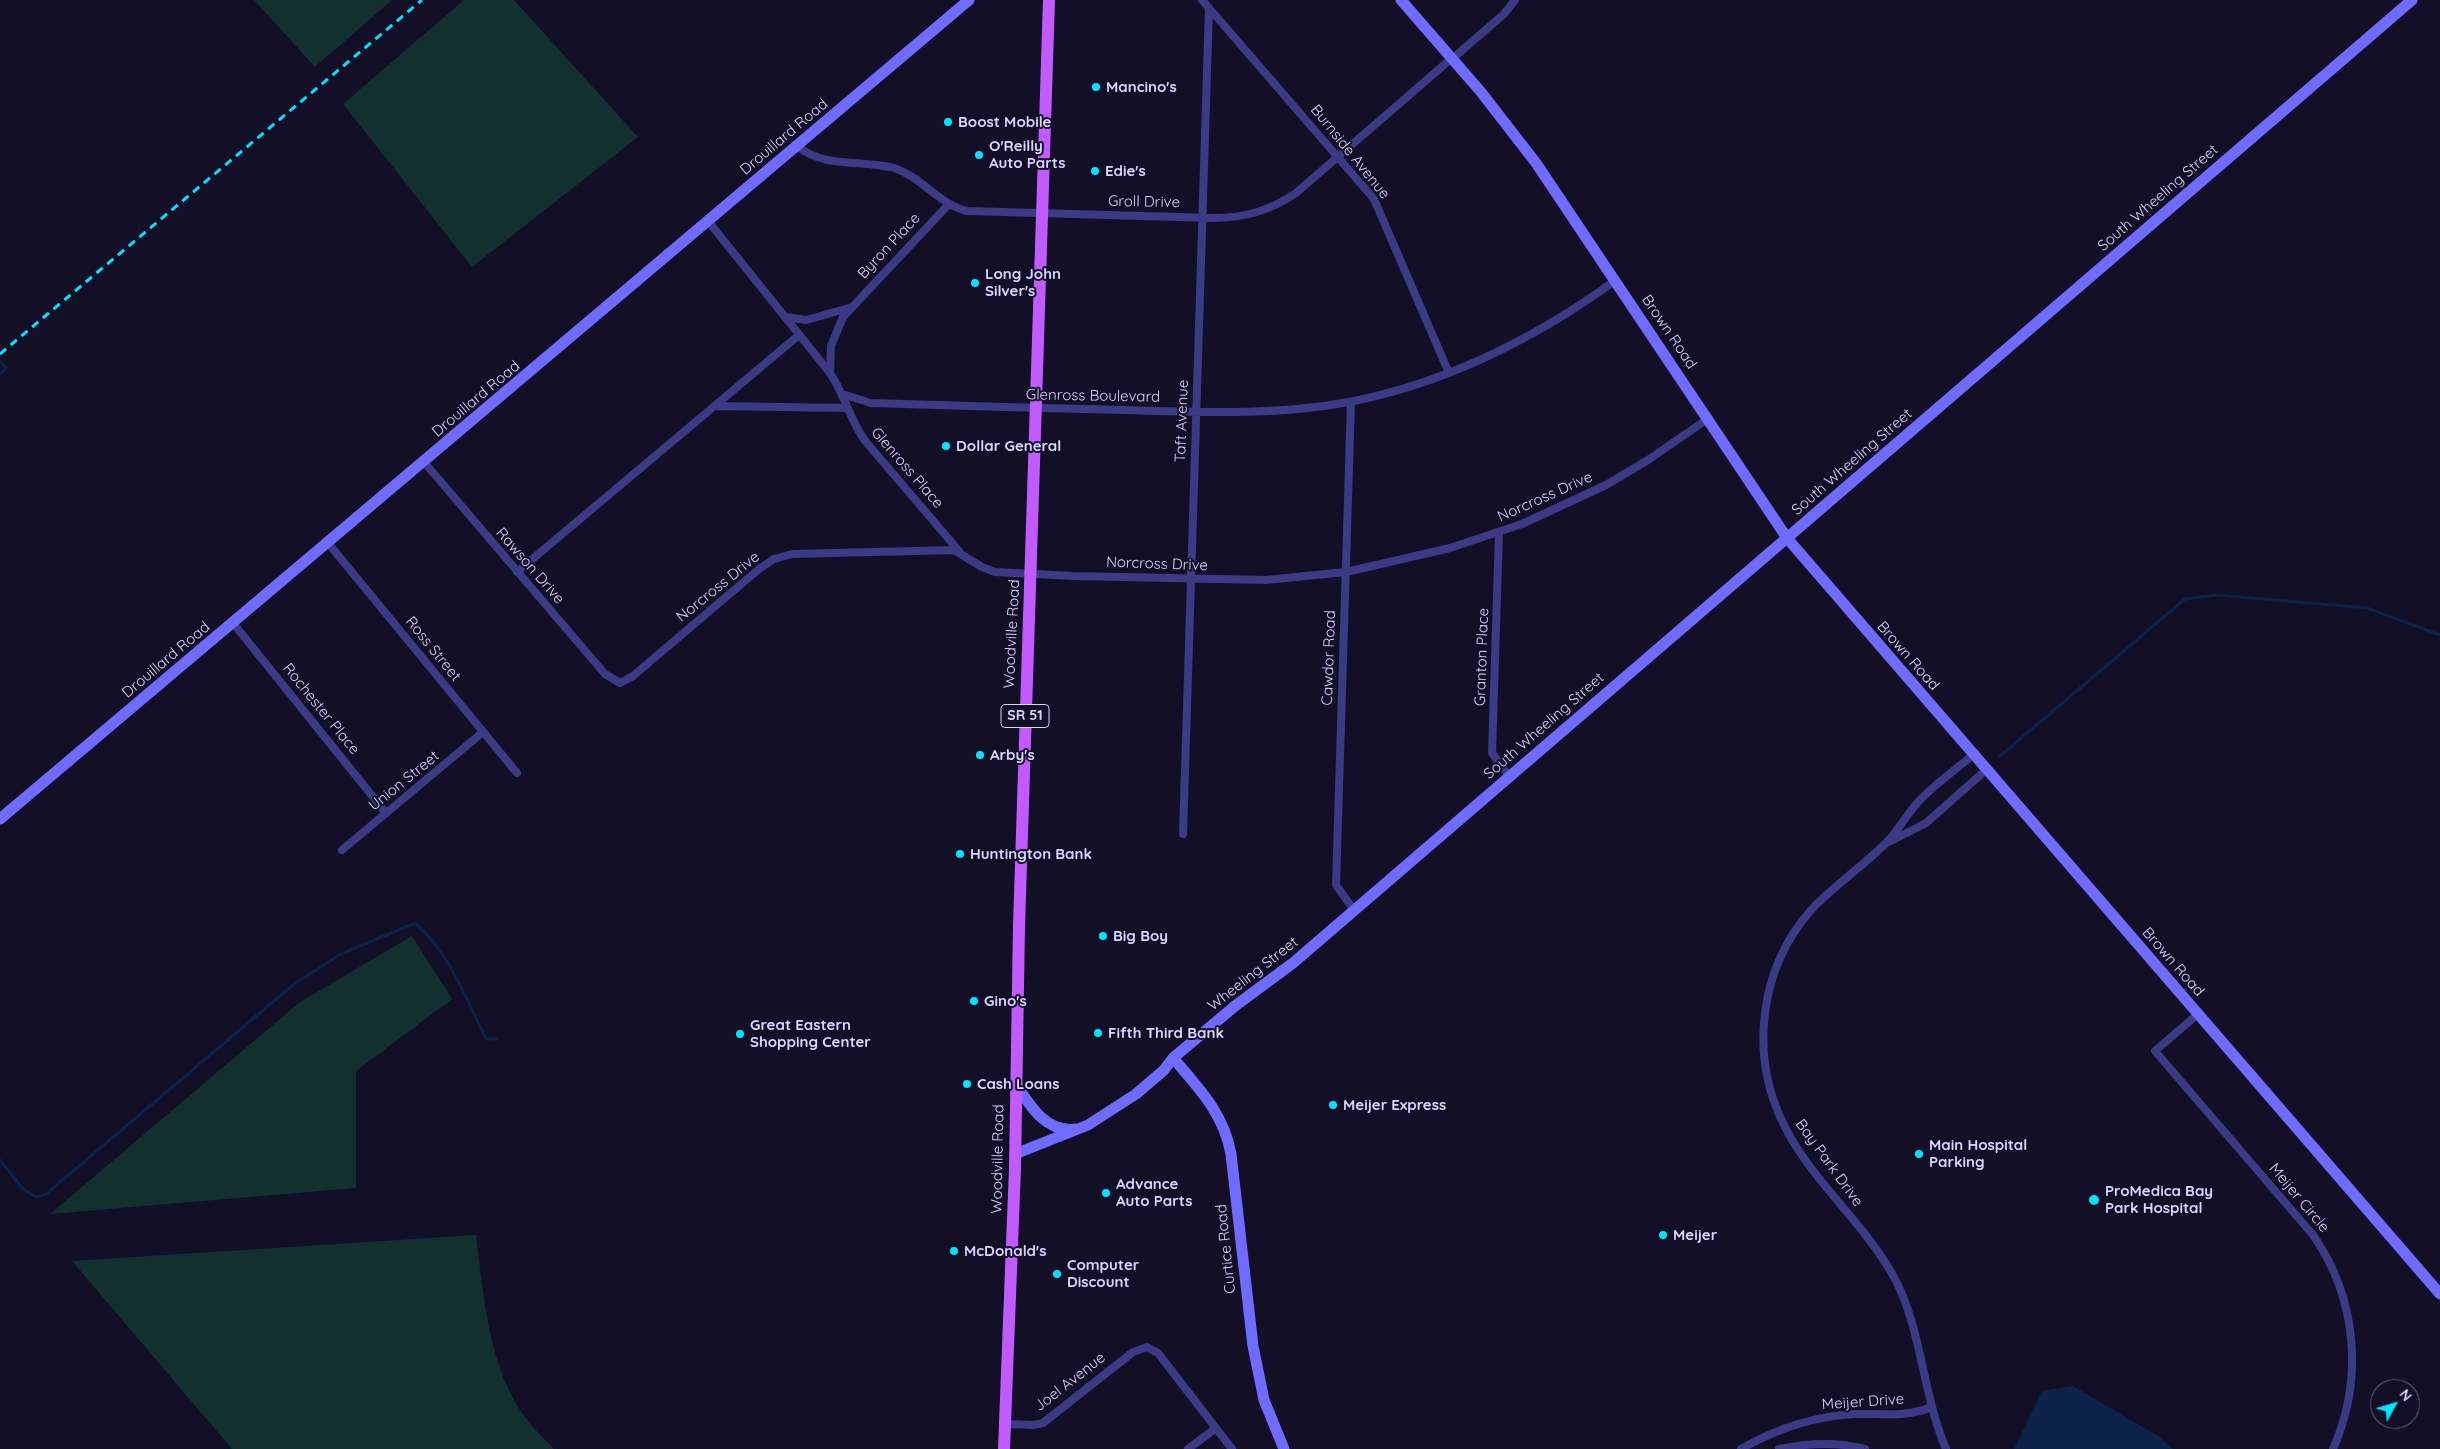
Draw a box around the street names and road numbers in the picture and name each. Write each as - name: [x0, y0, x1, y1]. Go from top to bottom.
- street label: Drouillard Road: [737, 95, 831, 179]
- street label: Burnside Avenue: [1307, 101, 1393, 203]
- street label: South Wheeling Street: [2094, 141, 2222, 255]
- street label: Groll Drive: [1108, 192, 1180, 212]
- street label: Byron Place: [854, 209, 924, 283]
- street label: Brown Road: [1638, 292, 1700, 372]
- street label: Drouillard Road: [429, 357, 523, 441]
- street label: Taft Avenue: [1172, 379, 1192, 463]
- street label: Glenross Boulevard: [1026, 386, 1160, 406]
- street label: South Wheeling Street: [1788, 405, 1916, 519]
- street label: Glenross Place: [867, 424, 947, 512]
- street label: Norcross Drive: [1495, 468, 1595, 526]
- street label: Rawson Drive: [492, 524, 568, 608]
- street label: Norcross Drive: [673, 548, 763, 626]
- street label: Norcross Drive: [1106, 553, 1208, 575]
- street label: Woodville Road: [1000, 579, 1024, 689]
- street label: Granton Place: [1471, 608, 1493, 706]
- street label: Cawdor Road: [1318, 610, 1340, 706]
- street label: Ross Street: [401, 613, 465, 685]
- street label: Drouillard Road: [119, 618, 213, 702]
- street label: Brown Road: [1873, 618, 1943, 694]
- street label: Rochester Place: [279, 660, 363, 758]
- street label: South Wheeling Street: [1480, 669, 1608, 783]
- road number: SR 51: [1001, 704, 1049, 728]
- street label: Union Street: [365, 747, 443, 815]
- street label: Brown Road: [2138, 924, 2208, 1000]
- street label: Wheeling Street: [1204, 933, 1302, 1015]
- street label: Woodville Road: [988, 1104, 1008, 1214]
- street label: Bay Park Drive: [1791, 1116, 1867, 1210]
- street label: Meijer Circle: [2265, 1160, 2333, 1236]
- street label: Curtice Road: [1212, 1203, 1240, 1295]
- street label: Joel Avenue: [1031, 1349, 1109, 1415]
- street label: Meijer Drive: [1821, 1390, 1905, 1414]

